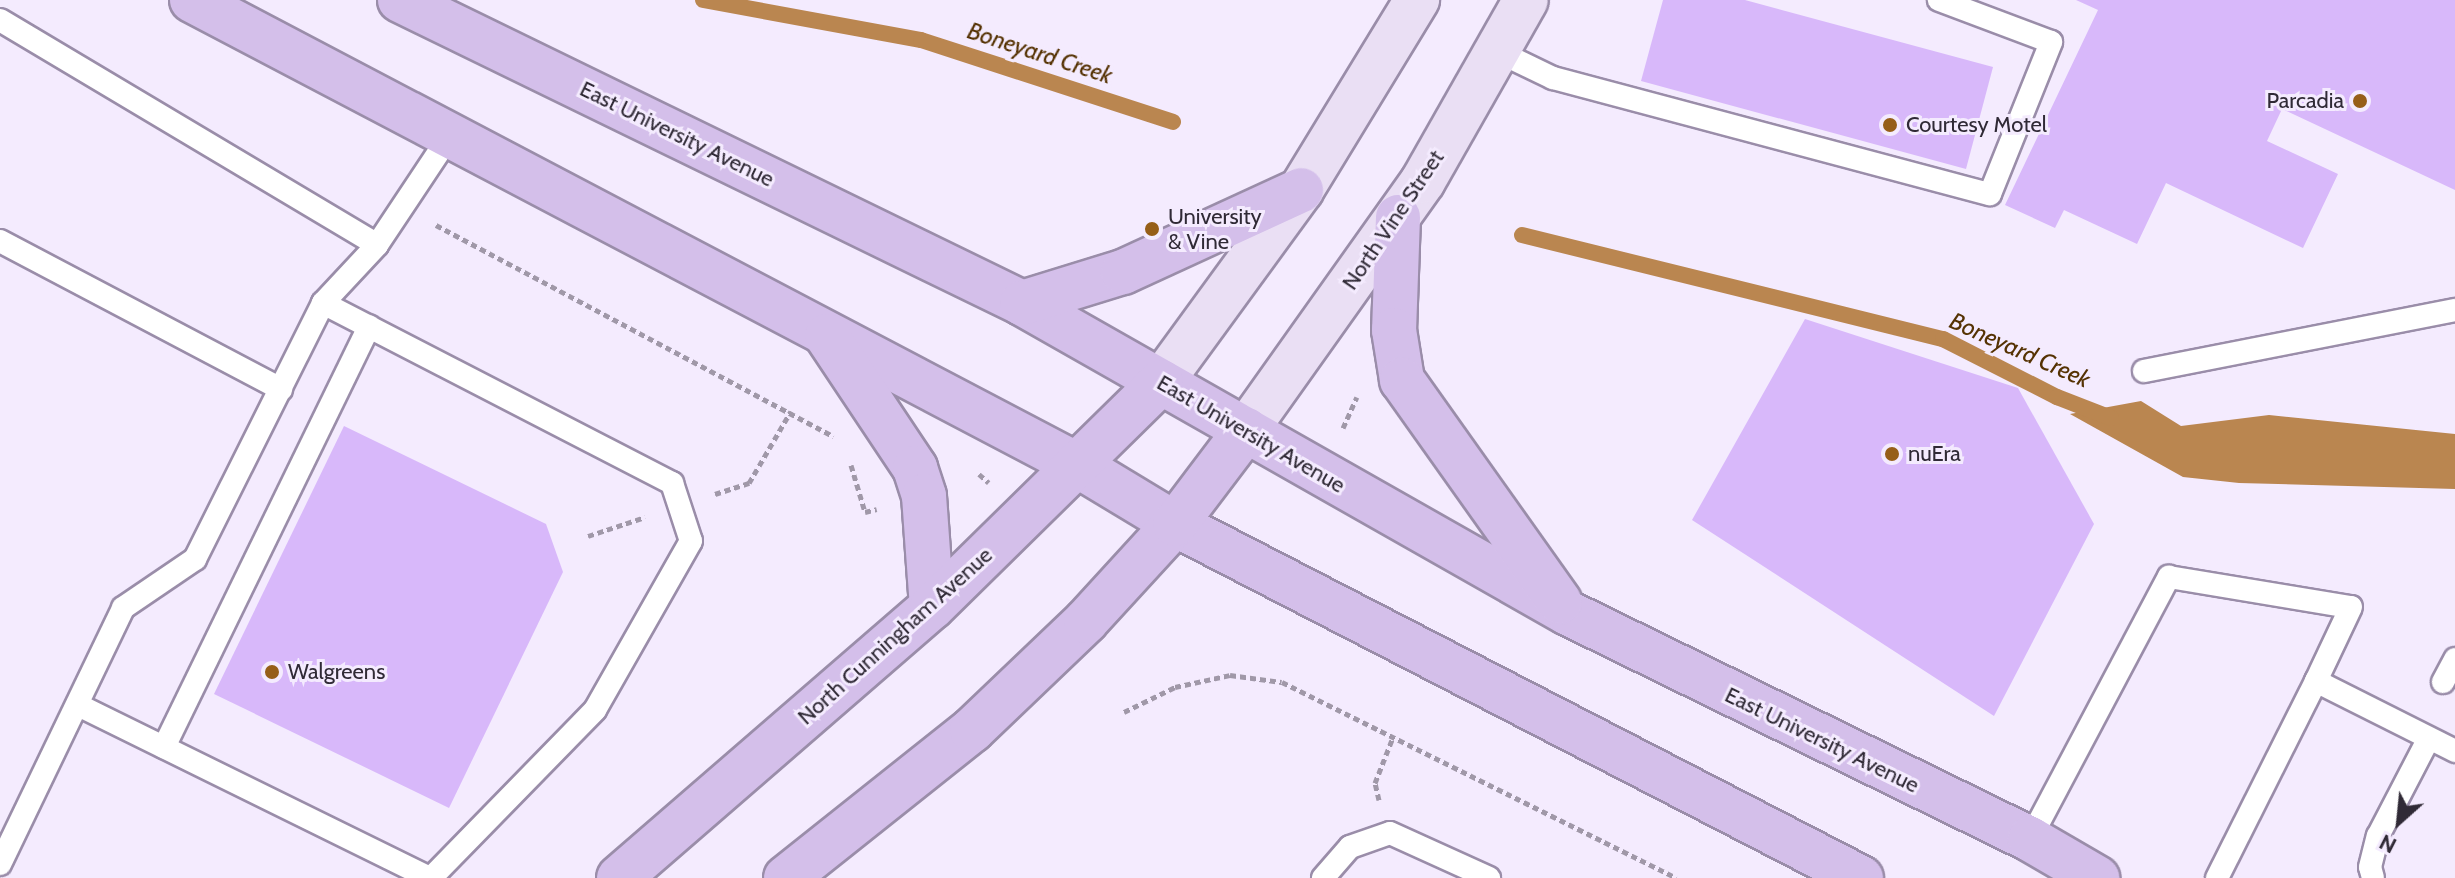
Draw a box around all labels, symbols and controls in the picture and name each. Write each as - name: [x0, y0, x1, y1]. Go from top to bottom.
- water label: Boneyard Creek: [964, 16, 1116, 90]
- street label: East University Avenue: [576, 76, 778, 192]
- place label: Parcadia: [2267, 88, 2344, 114]
- marker: Parcadia: [2351, 92, 2369, 110]
- place label: Courtesy Motel: [1906, 112, 2047, 138]
- marker: Courtesy Motel: [1881, 116, 1899, 134]
- street label: North Vine Street: [1337, 145, 1449, 295]
- place label: University & Vine: [1168, 203, 1262, 254]
- marker: University & Vine: [1143, 220, 1161, 238]
- water label: Boneyard Creek: [1945, 306, 2095, 394]
- street label: East University Avenue: [1152, 369, 1350, 499]
- place label: nuEra: [1908, 441, 1961, 467]
- marker: nuEra: [1883, 445, 1901, 463]
- street label: North Cunningham Avenue: [792, 542, 998, 730]
- place label: Walgreens: [288, 659, 385, 685]
- marker: Walgreens: [263, 663, 281, 681]
- street label: East University Avenue: [1721, 682, 1923, 798]
- north arrow: [2359, 782, 2439, 862]
- text: N: [2375, 828, 2401, 859]

